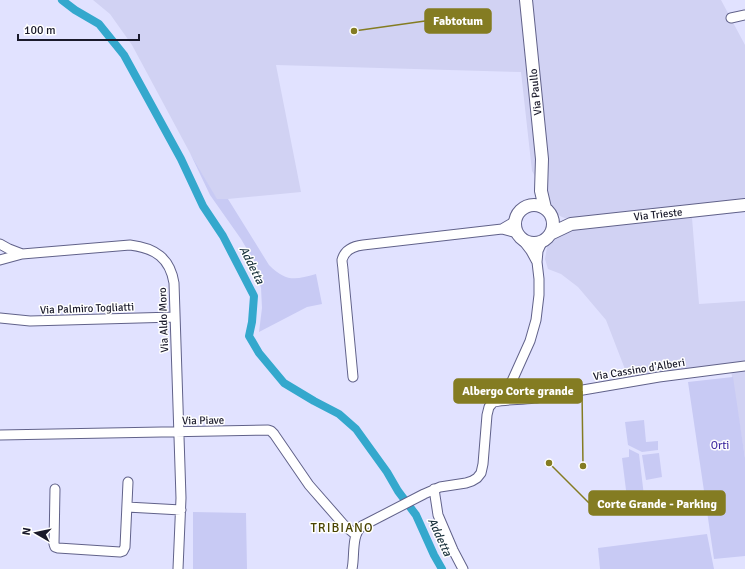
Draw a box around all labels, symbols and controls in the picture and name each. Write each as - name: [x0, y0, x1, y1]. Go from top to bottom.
- callout: Fabtotum: [425, 9, 491, 33]
- text: Fabtotum: [433, 14, 483, 29]
- scale bar: [18, 16, 139, 42]
- text: 100 m: [24, 23, 56, 38]
- street label: Via Paullo: [527, 68, 544, 116]
- street label: Via Trieste: [633, 205, 683, 224]
- water label: Addetta: [236, 244, 268, 287]
- street label: Via Aldo Moro: [156, 287, 171, 353]
- street label: Via Palmiro Togliatti: [40, 300, 134, 317]
- street label: Via Cassino d'Alberi: [592, 356, 686, 383]
- callout: Albergo Corte grande: [454, 379, 582, 403]
- text: Albergo Corte grande: [462, 384, 574, 399]
- street label: Via Piave: [182, 414, 224, 427]
- park label: Orti: [711, 439, 729, 452]
- callout: Corte Grande - Parking: [589, 491, 725, 515]
- text: Corte Grande - Parking: [597, 497, 717, 512]
- north arrow: [16, 513, 56, 553]
- water label: Addetta: [424, 516, 455, 560]
- district label: TRIBIANO: [310, 520, 374, 536]
- text: N: [20, 527, 34, 536]

